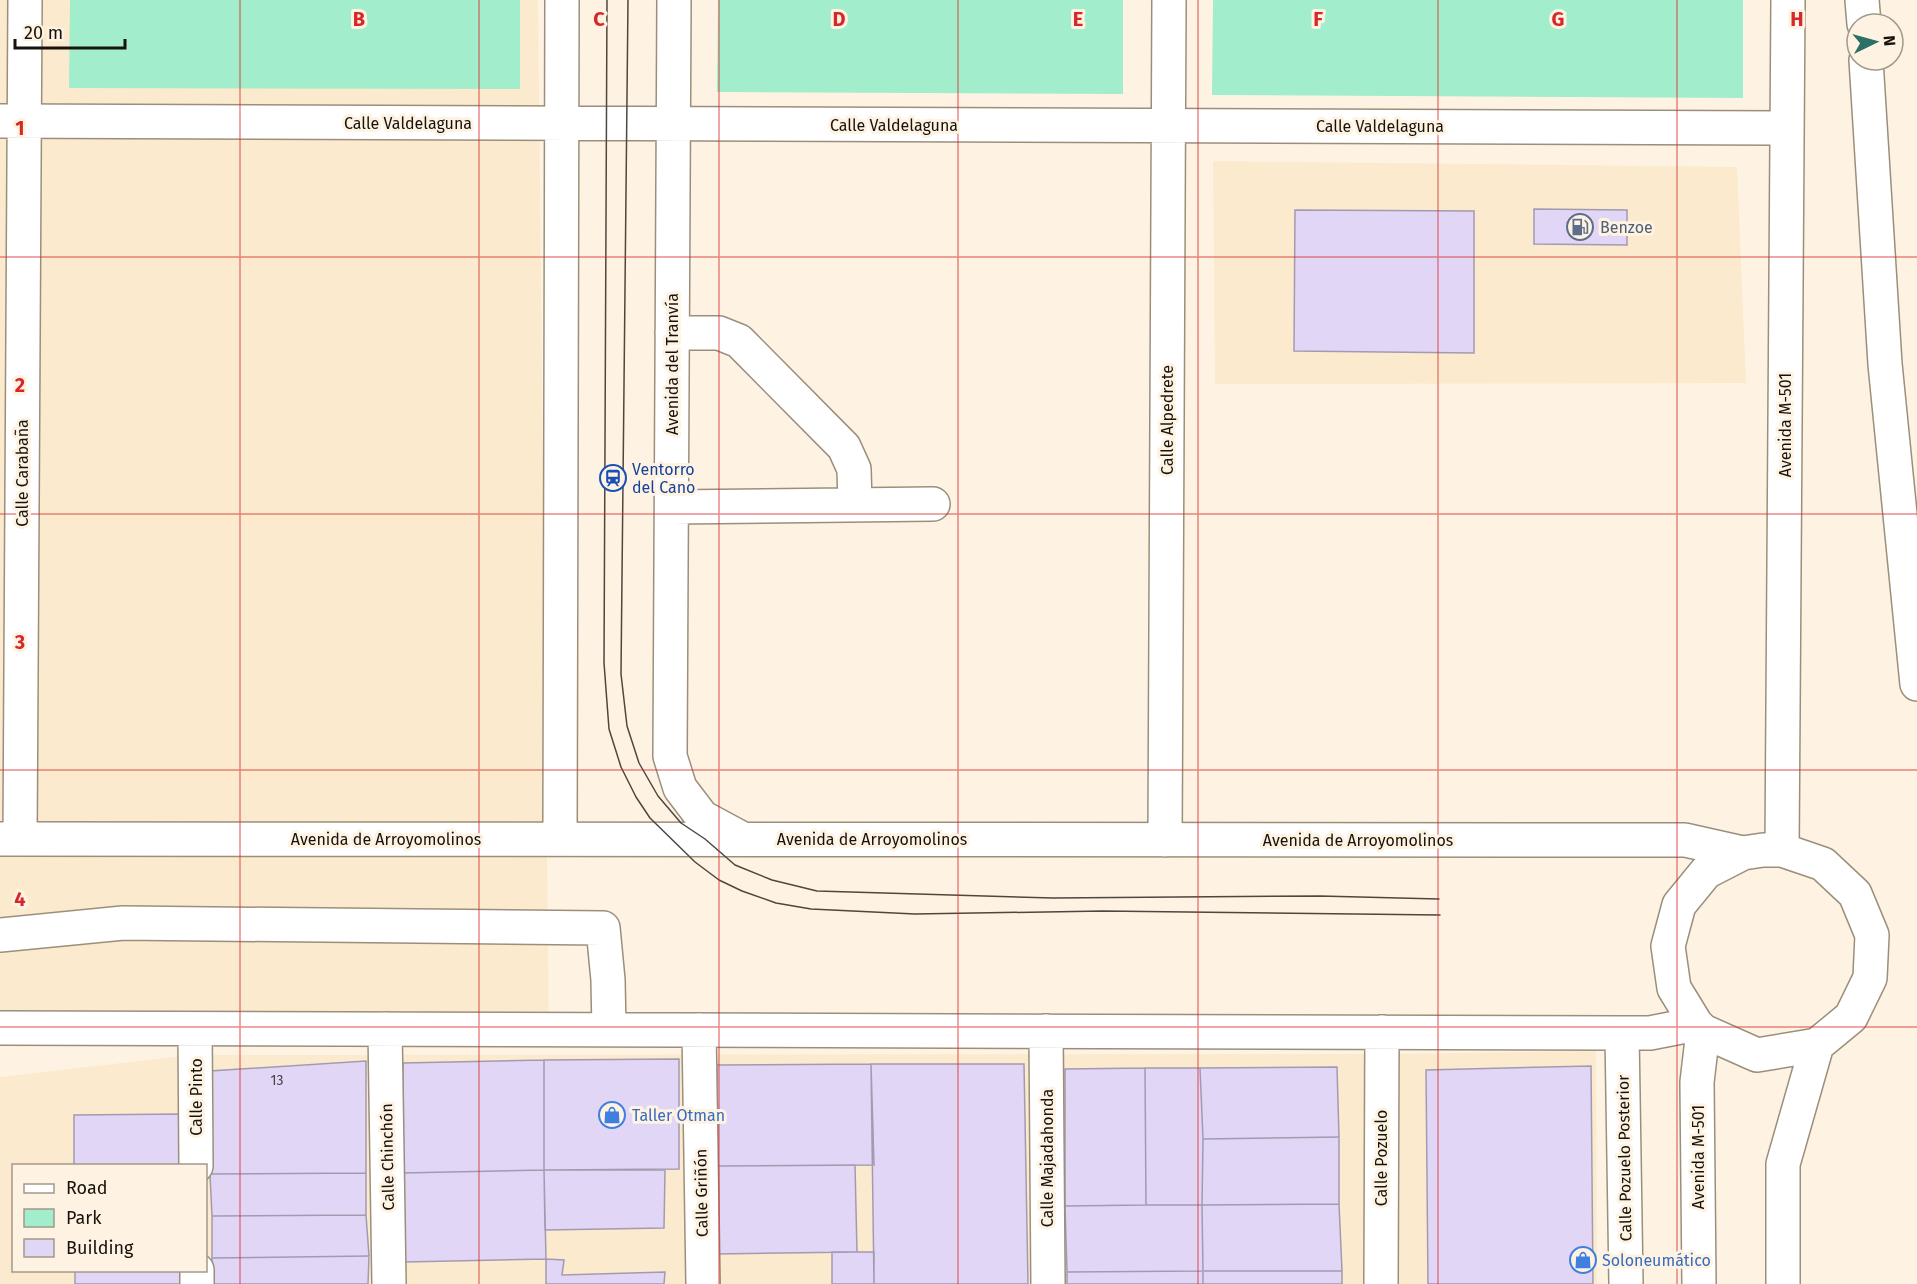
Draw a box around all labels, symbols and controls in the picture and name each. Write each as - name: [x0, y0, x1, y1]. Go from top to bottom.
- text: B: [353, 7, 365, 31]
- text: C: [593, 7, 605, 31]
- text: D: [832, 7, 846, 31]
- text: E: [1073, 7, 1083, 31]
- text: F: [1313, 7, 1323, 31]
- text: G: [1552, 7, 1564, 31]
- text: H: [1790, 7, 1804, 31]
- scale bar: [15, 12, 124, 50]
- north arrow: [1845, 12, 1905, 72]
- text: 20 m: [24, 22, 63, 44]
- text: N: [1880, 35, 1899, 47]
- street label: Calle Valdelaguna: [344, 114, 472, 133]
- text: 1: [15, 116, 25, 140]
- street label: Calle Valdelaguna: [830, 116, 958, 135]
- street label: Calle Valdelaguna: [1316, 117, 1444, 136]
- fuel station icon: Benzoe: [1565, 212, 1595, 242]
- place label: Benzoe: [1600, 218, 1653, 237]
- street label: Avenida del Tranvía: [663, 293, 682, 435]
- street label: Calle Alpedrete: [1158, 365, 1177, 475]
- text: 2: [15, 373, 25, 397]
- street label: Avenida M-501: [1776, 373, 1795, 477]
- street label: Calle Carabaña: [13, 419, 32, 527]
- place label: Ventorro del Cano: [632, 460, 695, 497]
- station icon: Ventorro del Cano: [598, 463, 628, 493]
- text: 3: [14, 630, 25, 654]
- street label: Avenida de Arroyomolinos: [291, 830, 481, 849]
- street label: Avenida de Arroyomolinos: [777, 830, 967, 849]
- street label: Avenida de Arroyomolinos: [1263, 831, 1453, 850]
- text: 4: [14, 887, 26, 911]
- street label: Calle Pinto: [187, 1058, 206, 1136]
- house number: 13: [270, 1072, 284, 1089]
- street label: Calle Pozuelo Posterior: [1614, 1074, 1635, 1242]
- street label: Calle Majadahonda: [1038, 1089, 1057, 1227]
- shop icon: Taller Otman: [597, 1100, 627, 1130]
- street label: Calle Chinchón: [377, 1103, 398, 1211]
- street label: Avenida M-501: [1689, 1105, 1708, 1209]
- place label: Taller Otman: [632, 1106, 725, 1125]
- street label: Calle Pozuelo: [1372, 1110, 1391, 1206]
- street label: Calle Griñón: [691, 1149, 712, 1237]
- legend: [12, 1164, 207, 1272]
- text: Road: [66, 1177, 108, 1199]
- text: Park: [66, 1207, 102, 1229]
- text: Building: [66, 1237, 134, 1259]
- shop icon: Soloneumático: [1568, 1245, 1598, 1275]
- place label: Soloneumático: [1602, 1251, 1711, 1270]

